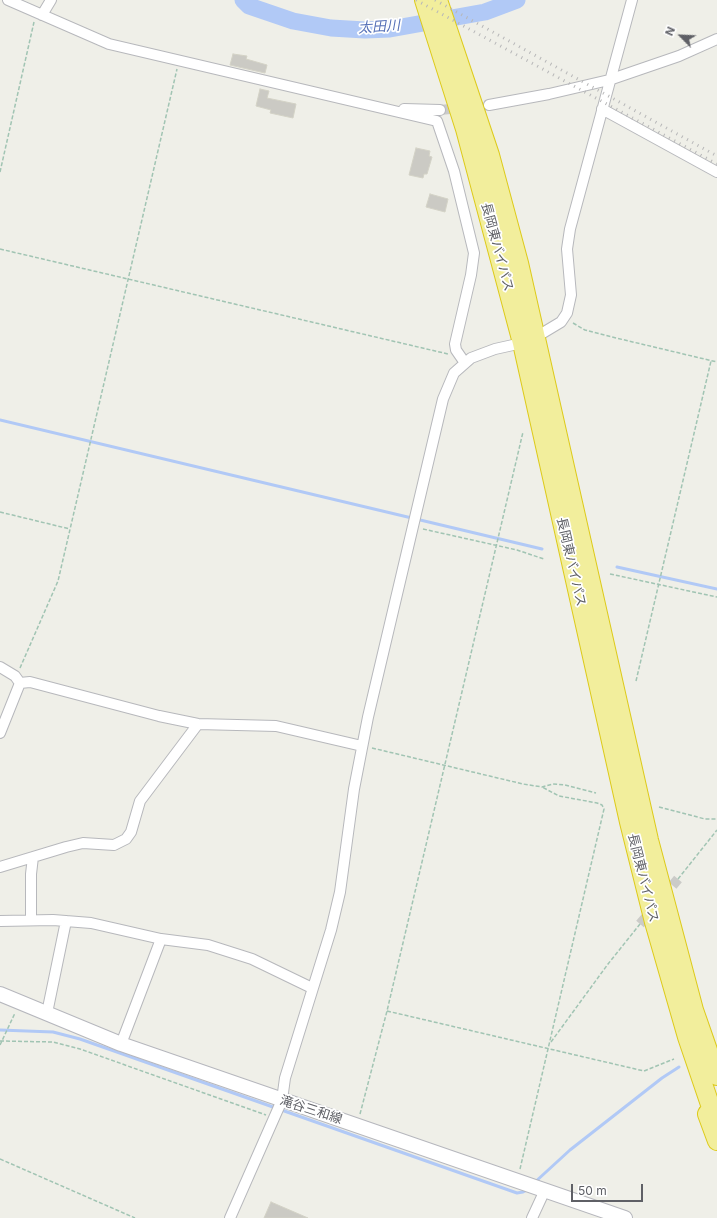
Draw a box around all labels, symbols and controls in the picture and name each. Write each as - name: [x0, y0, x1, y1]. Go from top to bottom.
- north arrow: [661, 16, 701, 56]
- water label: 太田川: [357, 17, 401, 37]
- text: N: [662, 24, 678, 38]
- street label: 長岡東バイパス: [478, 201, 516, 293]
- street label: 長岡東バイパス: [553, 516, 589, 608]
- street label: 長岡東バイパス: [624, 832, 662, 924]
- street label: 滝谷三和線: [278, 1093, 344, 1127]
- scale bar: [573, 1176, 645, 1202]
- text: 50 m: [578, 1183, 607, 1198]

